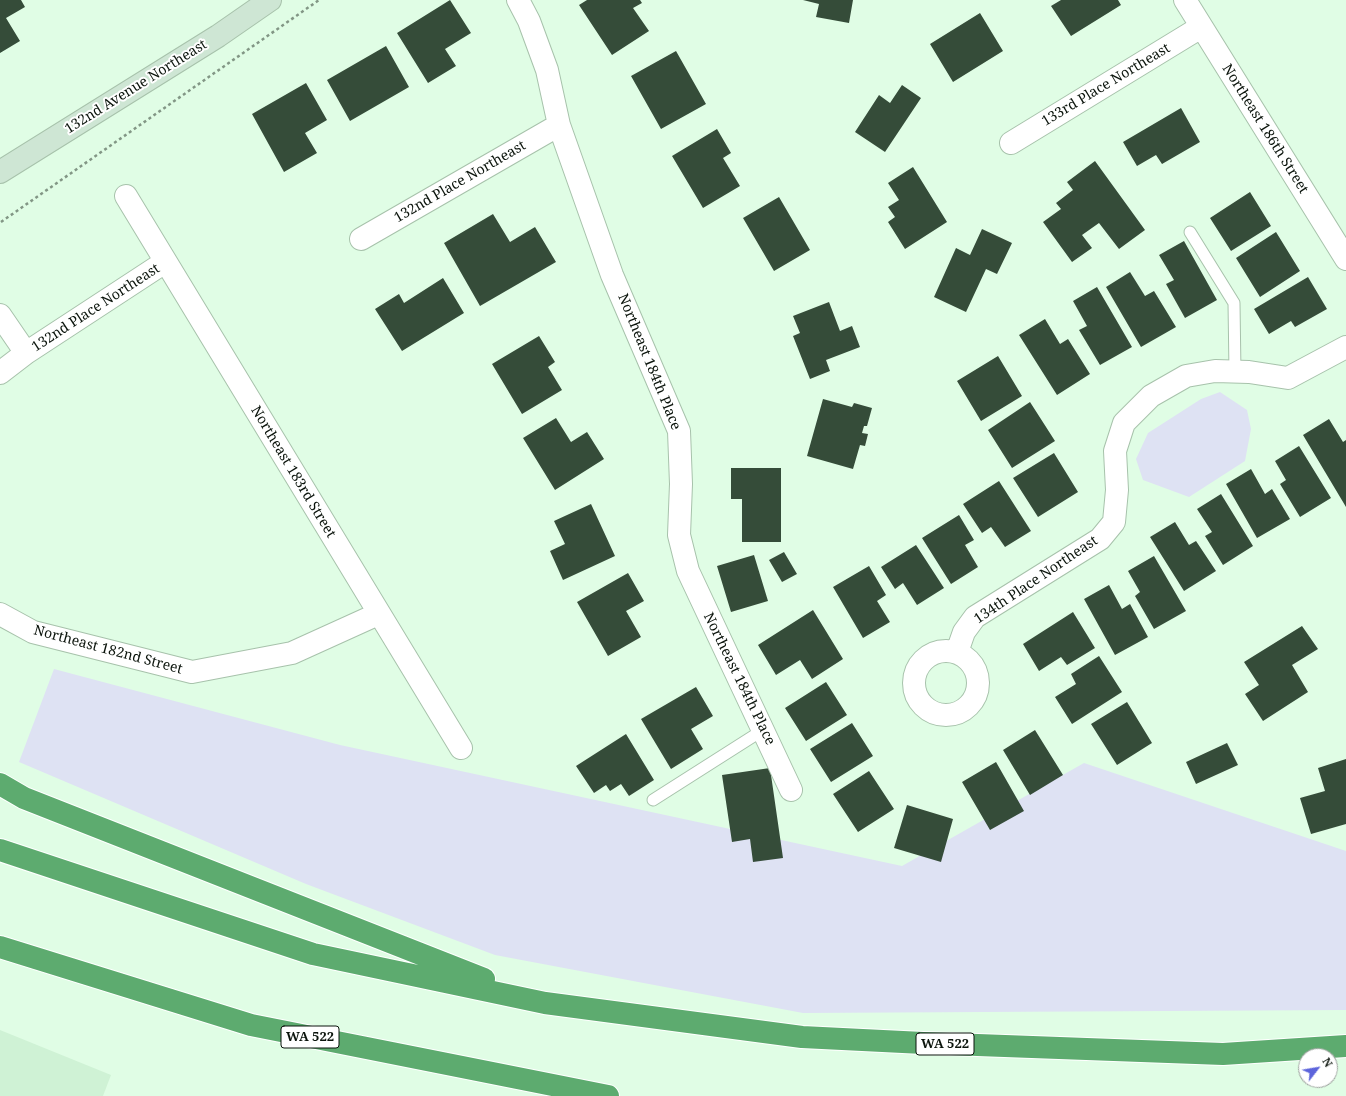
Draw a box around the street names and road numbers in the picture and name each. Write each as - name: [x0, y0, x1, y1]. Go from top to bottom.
- street label: 132nd Avenue Northeast: [62, 36, 210, 138]
- street label: 133rd Place Northeast: [1039, 40, 1173, 130]
- street label: Northeast 186th Street: [1218, 61, 1312, 197]
- street label: 132nd Place Northeast: [391, 137, 529, 227]
- street label: 132nd Place Northeast: [29, 260, 163, 356]
- street label: Northeast 184th Place: [614, 291, 684, 433]
- street label: Northeast 183rd Street: [247, 403, 339, 541]
- street label: 134th Place Northeast: [971, 532, 1101, 628]
- street label: Northeast 184th Place: [700, 610, 778, 748]
- street label: Northeast 182nd Street: [32, 622, 184, 678]
- road number: WA 522: [281, 1026, 339, 1048]
- road number: WA 522: [916, 1033, 974, 1055]

